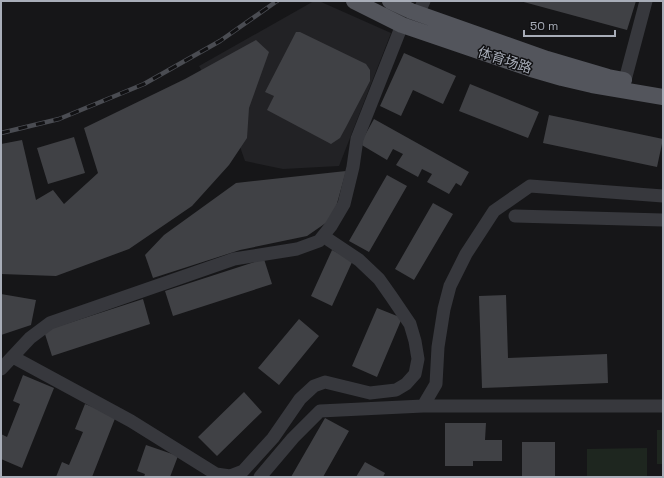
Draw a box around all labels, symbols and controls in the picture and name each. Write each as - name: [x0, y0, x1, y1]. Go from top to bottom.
- scale bar: [524, 12, 615, 38]
- text: 50 m: [530, 18, 558, 34]
- street label: 体育场路: [476, 43, 534, 77]

